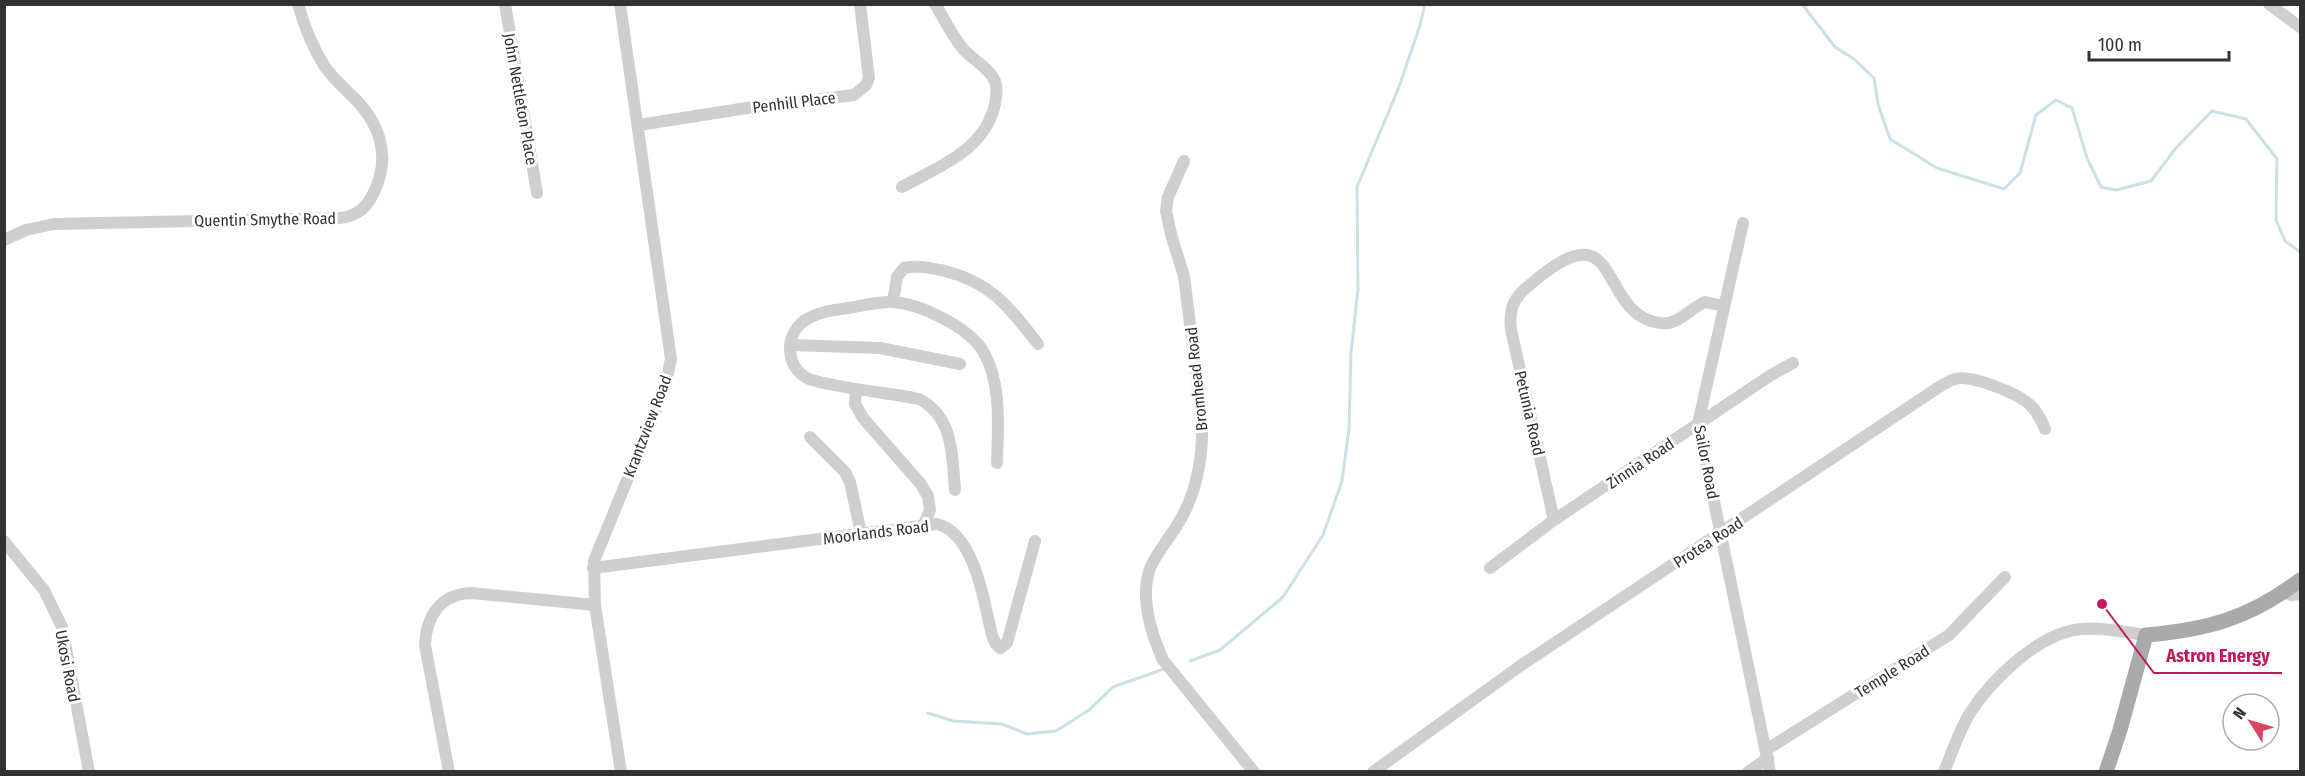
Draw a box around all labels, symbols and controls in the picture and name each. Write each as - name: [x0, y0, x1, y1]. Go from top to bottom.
- scale bar: [2089, 24, 2228, 62]
- street label: John Nettleton Place: [500, 32, 541, 167]
- text: 100 m: [2098, 34, 2142, 56]
- street label: Penhill Place: [751, 88, 837, 117]
- street label: Quentin Smythe Road: [194, 209, 336, 230]
- street label: Bromhead Road: [1182, 326, 1211, 432]
- street label: Petunia Road: [1511, 369, 1549, 457]
- street label: Krantzview Road: [619, 372, 676, 480]
- street label: Sailor Road: [1690, 424, 1723, 501]
- street label: Zinnia Road: [1603, 434, 1678, 493]
- street label: Protea Road: [1670, 513, 1747, 572]
- street label: Moorlands Road: [822, 517, 930, 548]
- street label: Ukosi Road: [51, 628, 84, 704]
- callout: Astron Energy: [2154, 637, 2282, 673]
- street label: Temple Road: [1852, 641, 1933, 702]
- text: Astron Energy: [2165, 645, 2270, 667]
- north arrow: [2221, 692, 2281, 752]
- text: N: [2229, 704, 2250, 723]

